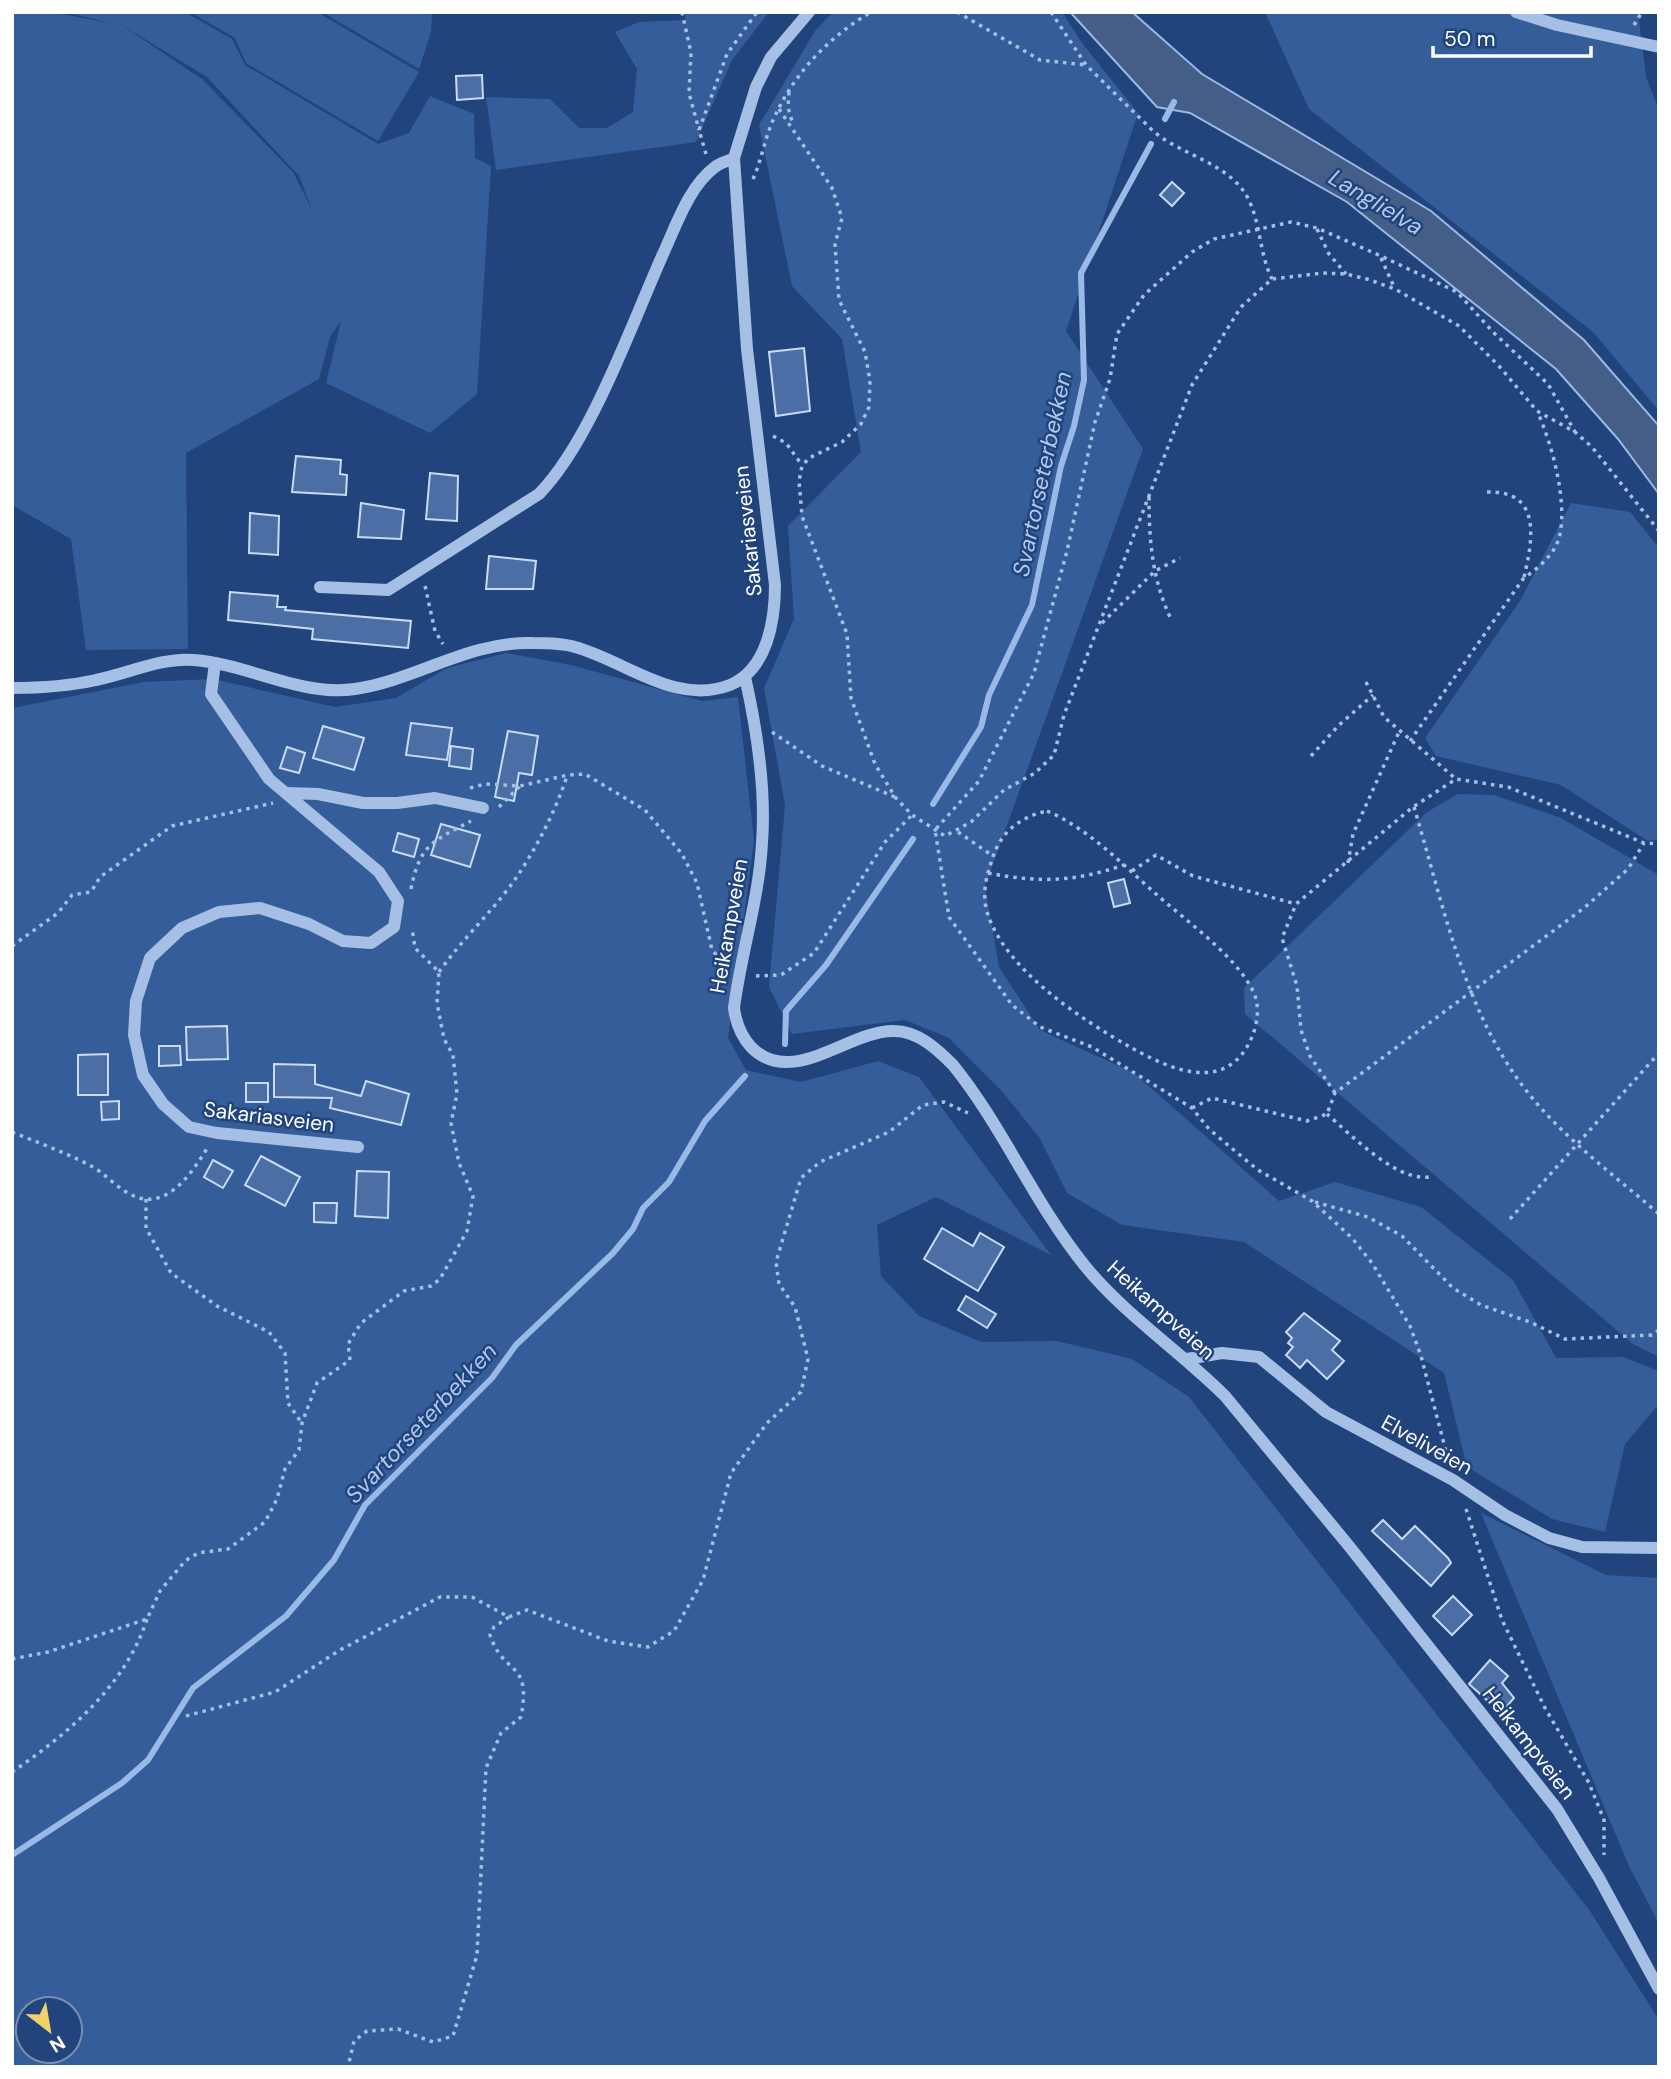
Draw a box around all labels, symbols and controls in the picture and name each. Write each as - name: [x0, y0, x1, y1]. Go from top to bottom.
- scale bar: [1433, 14, 1590, 58]
- text: 50 m: [1444, 25, 1495, 53]
- water label: Langlielva: [1323, 162, 1429, 242]
- water label: Svartorseterbekken: [1006, 369, 1078, 579]
- street label: Sakariasveien: [727, 464, 769, 598]
- street label: Heikampveien: [703, 857, 755, 995]
- street label: Sakariasveien: [202, 1095, 336, 1139]
- street label: Heikampveien: [1101, 1254, 1221, 1366]
- water label: Svartorseterbekken: [339, 1336, 503, 1510]
- street label: Elveliveien: [1376, 1408, 1478, 1482]
- street label: Heikampveien: [1476, 1681, 1582, 1805]
- north arrow: [14, 1995, 84, 2065]
- text: N: [45, 2030, 70, 2058]

